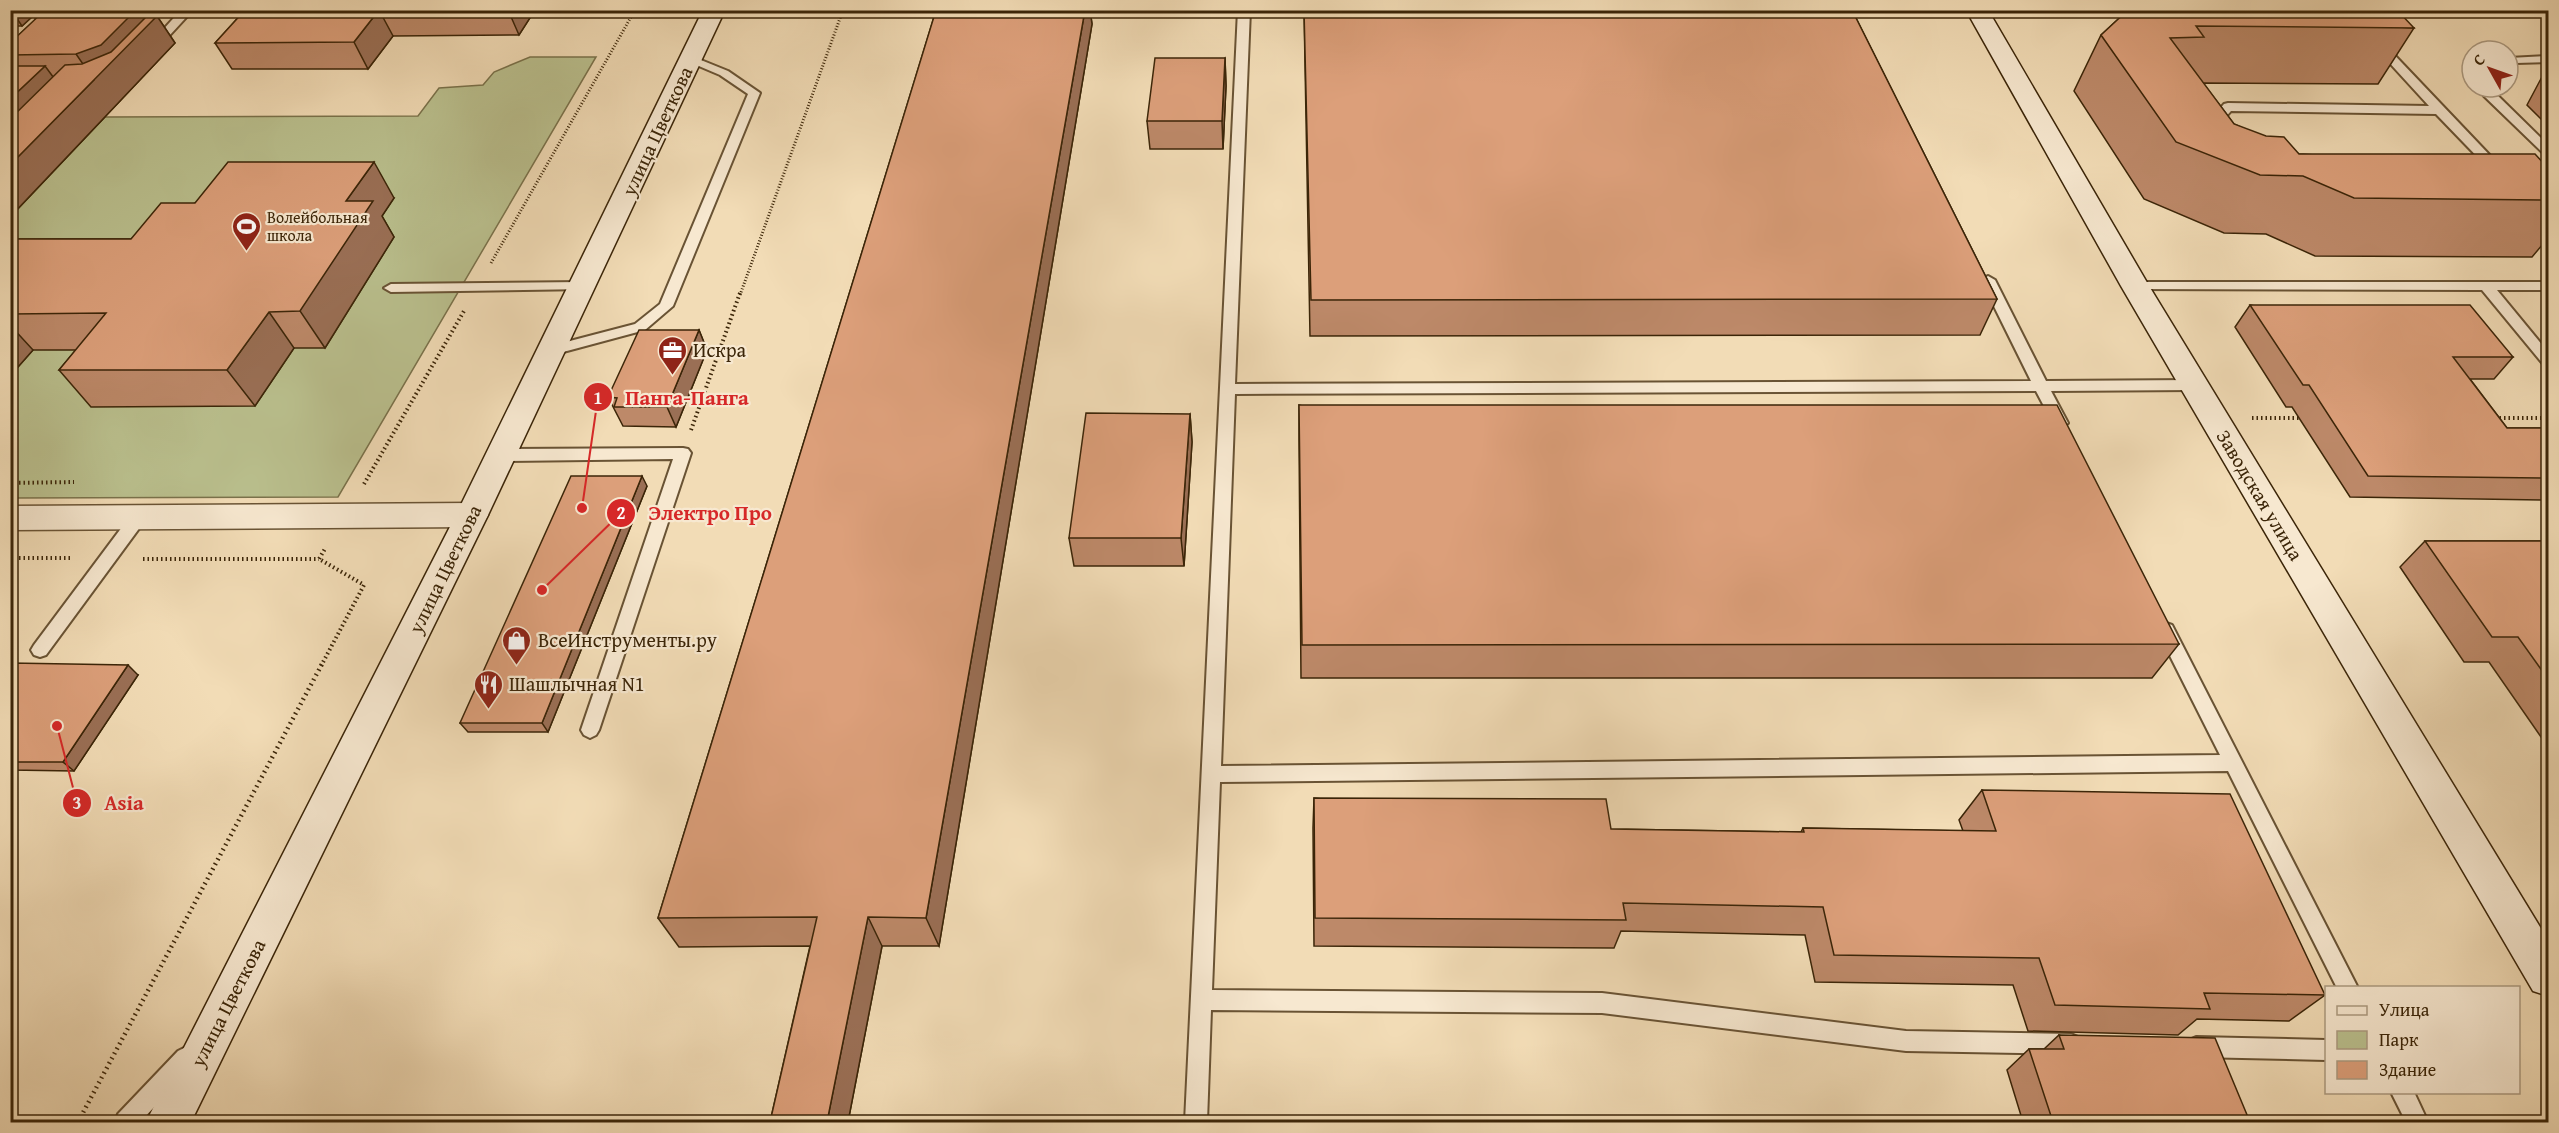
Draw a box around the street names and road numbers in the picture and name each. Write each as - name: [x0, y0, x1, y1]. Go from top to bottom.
- street label: улица Цветкова: [613, 61, 699, 201]
- street label: Заводская улица: [2210, 424, 2311, 566]
- street label: улица Цветкова: [400, 499, 488, 639]
- street label: улица Цветкова: [182, 933, 272, 1073]

